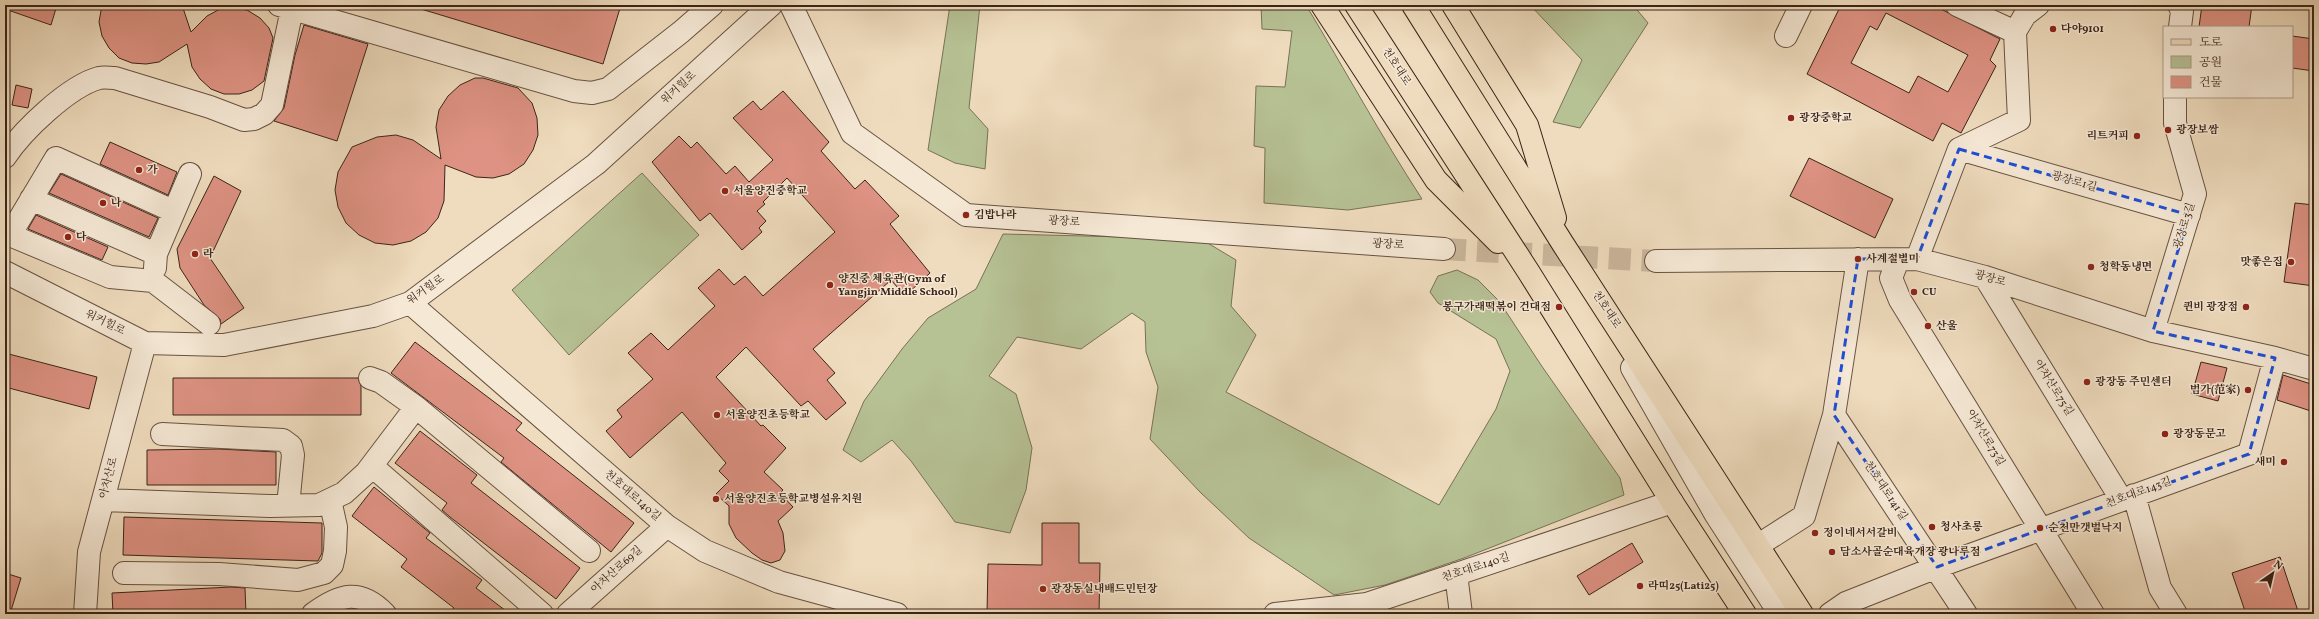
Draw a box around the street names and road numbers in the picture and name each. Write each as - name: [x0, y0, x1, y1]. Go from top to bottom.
- street label: 천호대로: [1378, 45, 1414, 89]
- street label: 워커힐로: [658, 68, 700, 108]
- street label: 광장로1길: [2049, 168, 2099, 196]
- street label: 광장로3길: [2171, 201, 2199, 251]
- street label: 광장로: [1048, 213, 1081, 231]
- street label: 광장로: [1372, 236, 1405, 254]
- street label: 광장로: [1973, 267, 2008, 291]
- street label: 워커힐로: [404, 271, 448, 308]
- street label: 천호대로: [1588, 288, 1624, 332]
- street label: 워커힐로: [83, 307, 128, 339]
- street label: 아차산로75길: [2030, 357, 2076, 419]
- street label: 아차산로73길: [1962, 407, 2008, 469]
- street label: 아차산로: [96, 455, 122, 500]
- street label: 천호대로141길: [1860, 459, 1910, 523]
- street label: 천호대로140길: [601, 467, 663, 525]
- street label: 천호대로143길: [2104, 474, 2174, 512]
- street label: 아차산로69길: [588, 543, 646, 597]
- street label: 천호대로140길: [1440, 550, 1512, 586]

